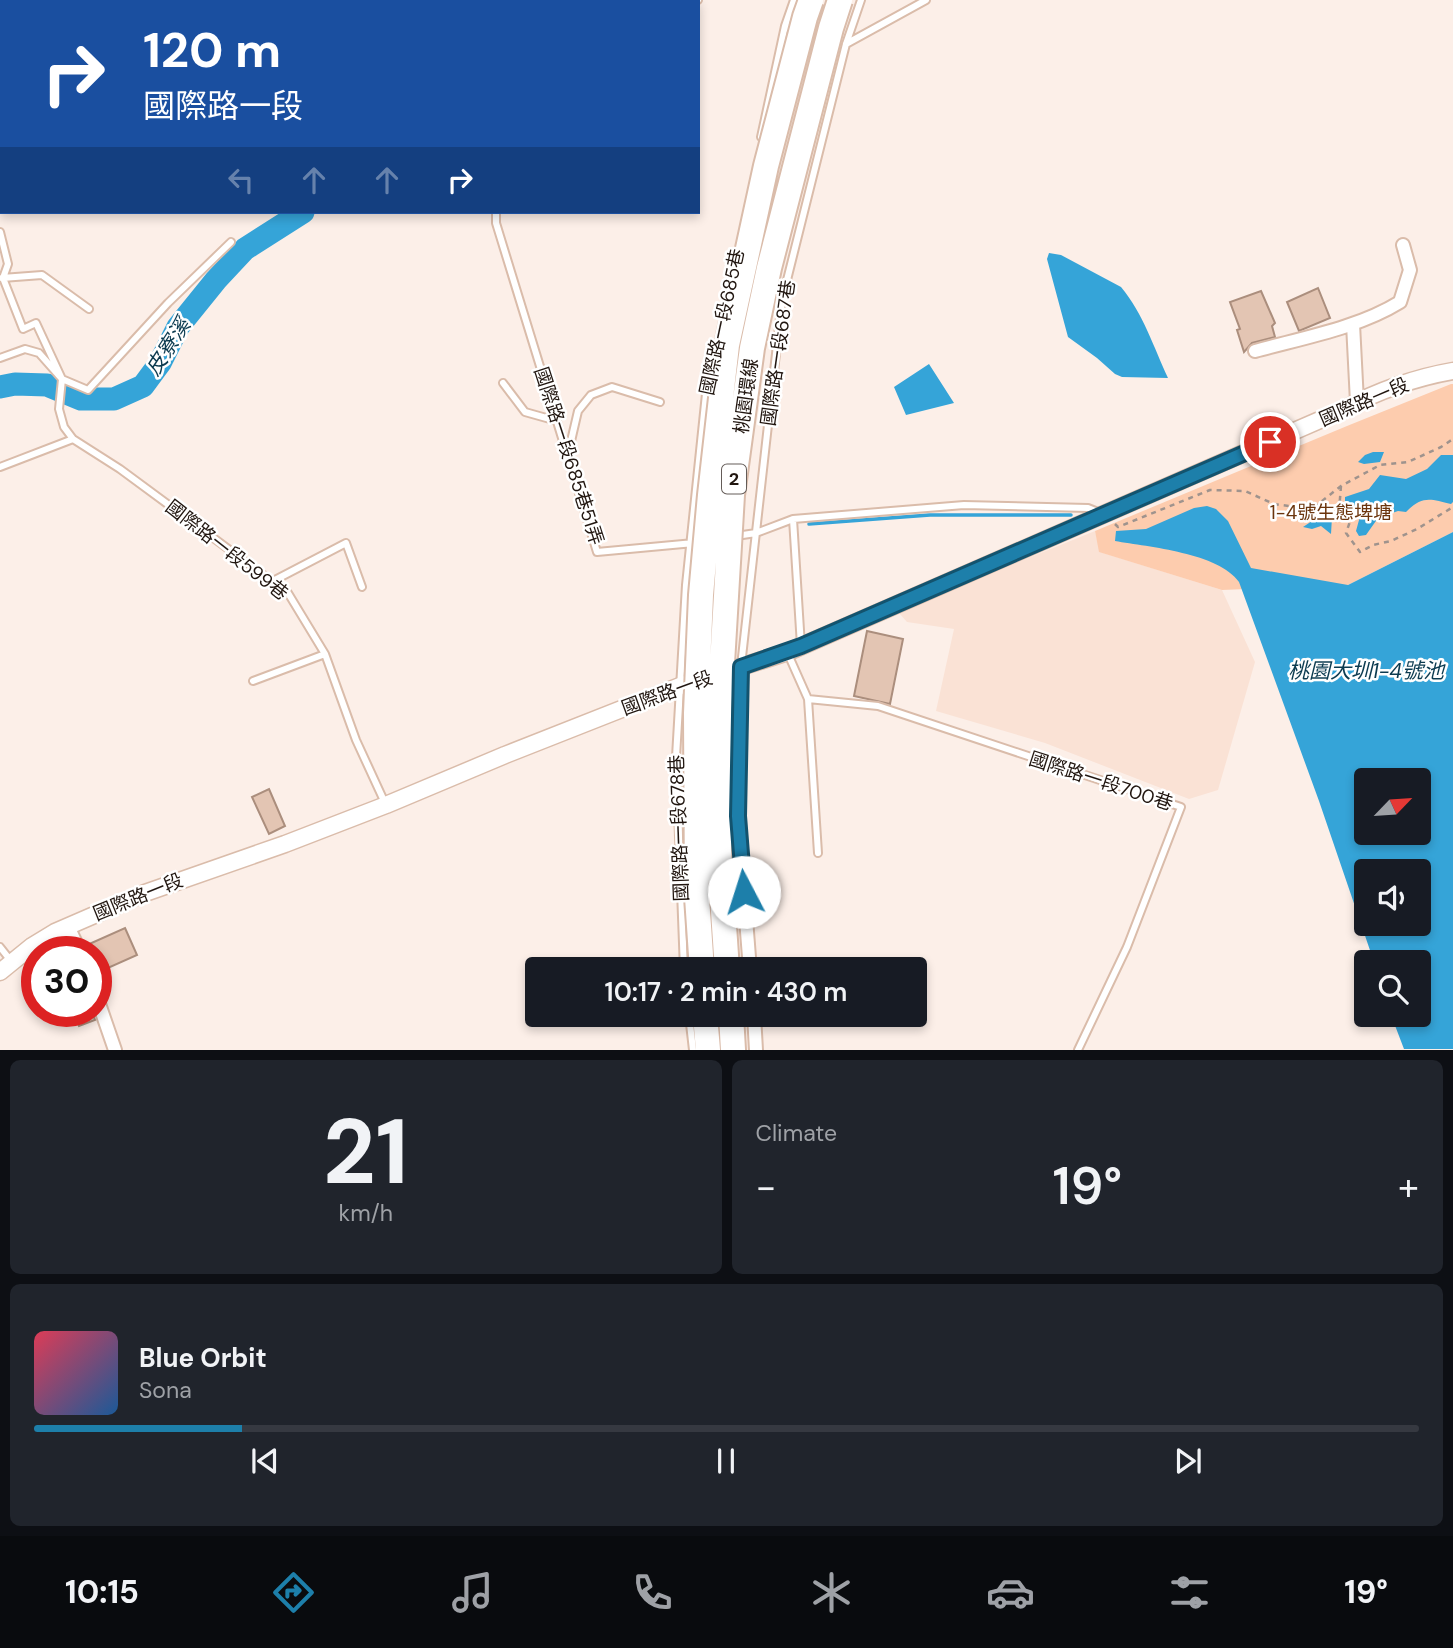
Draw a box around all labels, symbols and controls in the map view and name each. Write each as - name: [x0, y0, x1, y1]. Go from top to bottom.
- text: 120 m: [143, 18, 281, 82]
- icon: right: [28, 28, 119, 119]
- text: 國際路一段: [143, 85, 303, 127]
- icon: left: [222, 161, 260, 199]
- icon: ahead: [295, 161, 333, 199]
- icon: ahead: [368, 161, 406, 199]
- icon: right: [441, 161, 479, 199]
- street label: 國際路一段685巷: [694, 246, 750, 398]
- street label: 國際路一段687巷: [755, 278, 801, 428]
- water label: 皮寮溪: [139, 310, 199, 381]
- street label: 桃園環線: [728, 357, 764, 435]
- street label: 國際路一段685巷51弄: [528, 364, 610, 548]
- street label: 國際路一段: [1315, 372, 1413, 432]
- pin: [1240, 412, 1300, 472]
- icon: arrive: [1251, 423, 1289, 461]
- road number: 2: [722, 464, 746, 494]
- street label: 國際路一段599巷: [161, 494, 293, 606]
- park label: 1-4號生態埤塘: [1270, 500, 1392, 525]
- water label: 桃園大圳1-4號池: [1288, 657, 1446, 685]
- street label: 國際路一段: [618, 665, 716, 721]
- street label: 國際路一段700巷: [1026, 746, 1176, 816]
- street label: 國際路一段678巷: [664, 754, 694, 902]
- north arrow: [1354, 768, 1432, 845]
- map controls: [1354, 768, 1431, 1027]
- position arrow: [707, 855, 781, 929]
- button: sound: [1354, 859, 1431, 936]
- street label: 國際路一段: [89, 868, 187, 926]
- speed limit sign: 30: [21, 936, 112, 1027]
- button: search: [1354, 950, 1431, 1027]
- text: 10:17 · 2 min · 430 m: [605, 975, 847, 1009]
- text: 21: [323, 1093, 409, 1211]
- text: Climate: [756, 1118, 837, 1148]
- text: 19°: [1052, 1152, 1122, 1220]
- text: −: [756, 1162, 776, 1212]
- text: +: [1398, 1162, 1419, 1212]
- text: km/h: [339, 1198, 393, 1228]
- text: Blue Orbit: [139, 1341, 267, 1375]
- text: Sona: [139, 1375, 192, 1405]
- icon: previous: [246, 1442, 284, 1480]
- icon: pause: [707, 1442, 745, 1480]
- icon: next: [1169, 1442, 1207, 1480]
- icon: directions: [269, 1568, 318, 1617]
- icon: music: [448, 1568, 497, 1617]
- icon: phone: [628, 1568, 677, 1617]
- icon: climate: [807, 1568, 856, 1617]
- icon: car: [986, 1568, 1035, 1617]
- icon: filters: [1165, 1568, 1214, 1617]
- text: 10:15: [65, 1571, 139, 1613]
- text: 19°: [1344, 1571, 1388, 1613]

